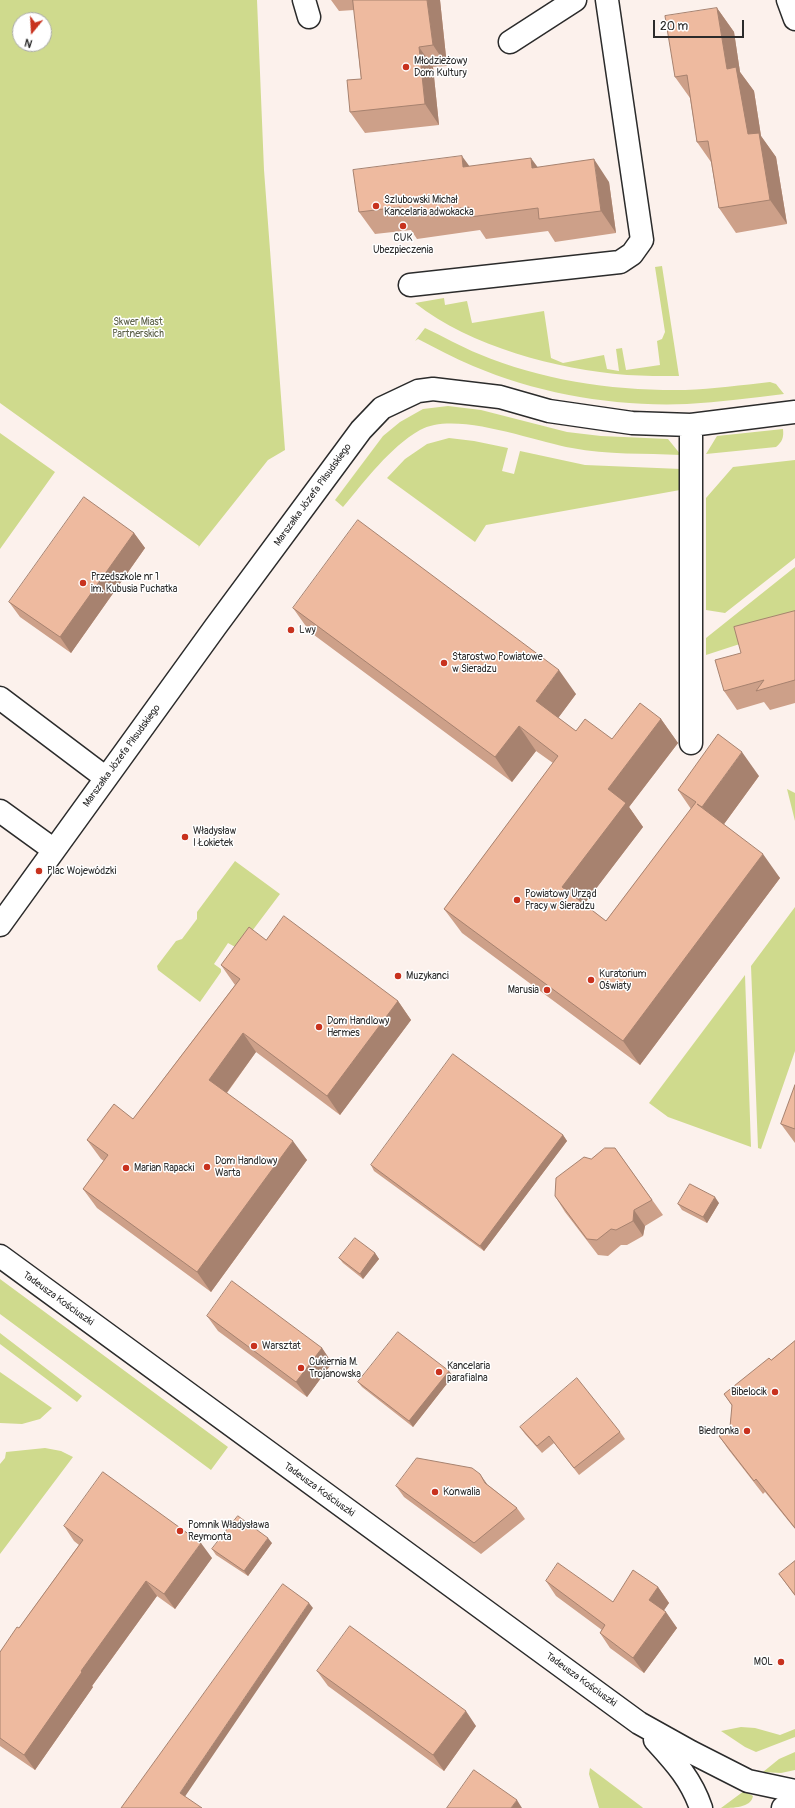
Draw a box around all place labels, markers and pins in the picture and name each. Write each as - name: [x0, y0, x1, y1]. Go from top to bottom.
- place label: Młodzieżowy Dom Kultury: [414, 55, 467, 78]
- marker: Młodzieżowy Dom Kultury: [401, 62, 411, 72]
- place label: Szlubowski Michał Kancelaria adwokacka: [384, 194, 474, 218]
- marker: Szlubowski Michał Kancelaria adwokacka: [371, 201, 381, 211]
- marker: CUK Ubezpieczenia: [398, 221, 408, 231]
- place label: CUK Ubezpieczenia: [373, 232, 433, 256]
- place label: Przedszkole nr 1 im. Kubusia Puchatka: [91, 571, 177, 594]
- marker: Przedszkole nr 1 im. Kubusia Puchatka: [78, 578, 88, 588]
- place label: Lwy: [299, 624, 316, 636]
- marker: Lwy: [286, 625, 296, 635]
- place label: Starostwo Powiatowe w Sieradzu: [452, 651, 543, 674]
- marker: Starostwo Powiatowe w Sieradzu: [439, 658, 449, 668]
- place label: Władysław I Łokietek: [193, 825, 236, 848]
- marker: Władysław I Łokietek: [180, 832, 190, 842]
- place label: Plac Wojewódzki: [47, 865, 116, 877]
- marker: Plac Wojewódzki: [34, 866, 44, 876]
- place label: Powiatowy Urząd Pracy w Sieradzu: [525, 888, 597, 912]
- marker: Powiatowy Urząd Pracy w Sieradzu: [512, 895, 522, 905]
- place label: Kuratorium Oświaty: [599, 968, 646, 992]
- place label: Muzykanci: [406, 970, 449, 982]
- marker: Muzykanci: [393, 971, 403, 981]
- marker: Kuratorium Oświaty: [586, 975, 596, 985]
- place label: Marusia: [508, 984, 539, 996]
- marker: Marusia: [542, 985, 552, 995]
- place label: Dom Handlowy Hermes: [327, 1015, 389, 1038]
- marker: Dom Handlowy Hermes: [314, 1022, 324, 1032]
- place label: Dom Handlowy Warta: [215, 1155, 277, 1178]
- place label: Marian Rapacki: [134, 1162, 194, 1174]
- marker: Dom Handlowy Warta: [202, 1162, 212, 1172]
- marker: Marian Rapacki: [121, 1163, 131, 1173]
- place label: Warsztat: [262, 1340, 301, 1352]
- marker: Warsztat: [249, 1341, 259, 1351]
- place label: Cukiernia M. Trojanowska: [309, 1356, 361, 1380]
- place label: Kancelaria parafialna: [447, 1360, 490, 1384]
- marker: Cukiernia M. Trojanowska: [296, 1363, 306, 1373]
- marker: Kancelaria parafialna: [434, 1367, 444, 1377]
- place label: Bibelocik: [731, 1386, 767, 1398]
- marker: Bibelocik: [770, 1387, 780, 1397]
- place label: Biedronka: [699, 1425, 739, 1437]
- marker: Biedronka: [742, 1426, 752, 1436]
- place label: Konwalia: [443, 1486, 480, 1498]
- marker: Konwalia: [430, 1487, 440, 1497]
- place label: Pomnik Władysława Reymonta: [188, 1519, 269, 1542]
- marker: Pomnik Władysława Reymonta: [175, 1526, 185, 1536]
- place label: MOL: [754, 1656, 773, 1668]
- marker: MOL: [776, 1657, 786, 1667]

